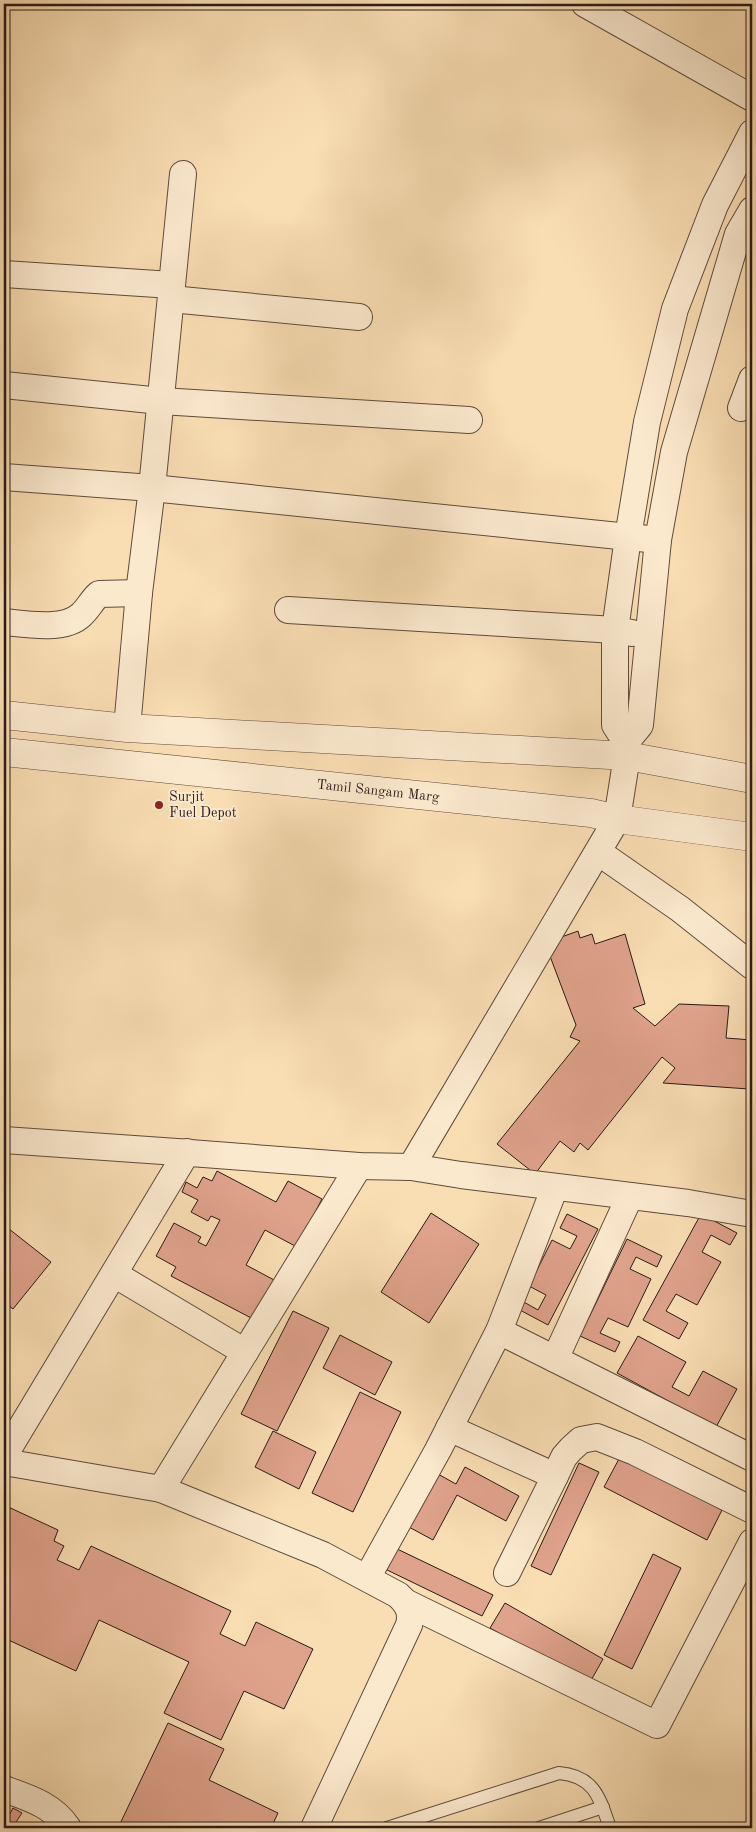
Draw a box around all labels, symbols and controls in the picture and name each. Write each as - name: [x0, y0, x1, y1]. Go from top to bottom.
- street label: Tamil Sangam Marg: [316, 778, 441, 804]
- place label: Surjit Fuel Depot: [169, 790, 237, 820]
- marker: Surjit Fuel Depot: [153, 799, 165, 811]

